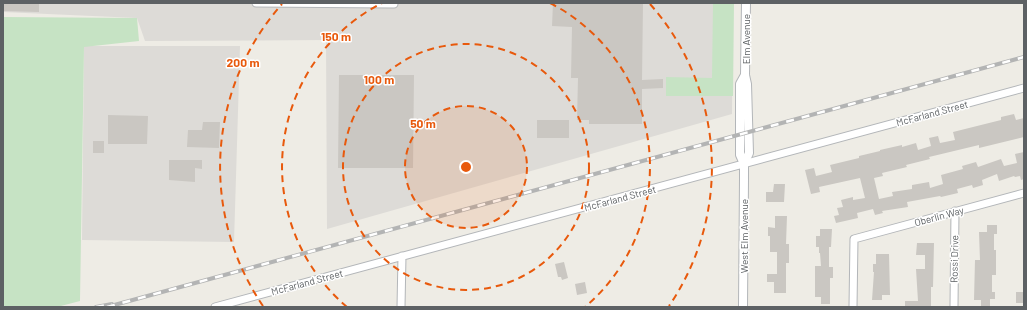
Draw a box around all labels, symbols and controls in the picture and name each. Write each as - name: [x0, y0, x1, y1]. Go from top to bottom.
- street label: Elm Avenue: [740, 14, 752, 64]
- text: 150 m: [321, 29, 351, 43]
- text: 200 m: [227, 55, 259, 69]
- text: 100 m: [364, 72, 394, 86]
- street label: McFarland Street: [895, 98, 970, 128]
- text: 50 m: [410, 116, 436, 130]
- centre of rings: [459, 160, 473, 174]
- street label: McFarland Street: [583, 183, 658, 213]
- street label: West Elm Avenue: [738, 199, 750, 273]
- street label: Oberlin Way: [913, 204, 965, 228]
- street label: Rossi Drive: [948, 235, 960, 283]
- street label: McFarland Street: [270, 267, 345, 297]

